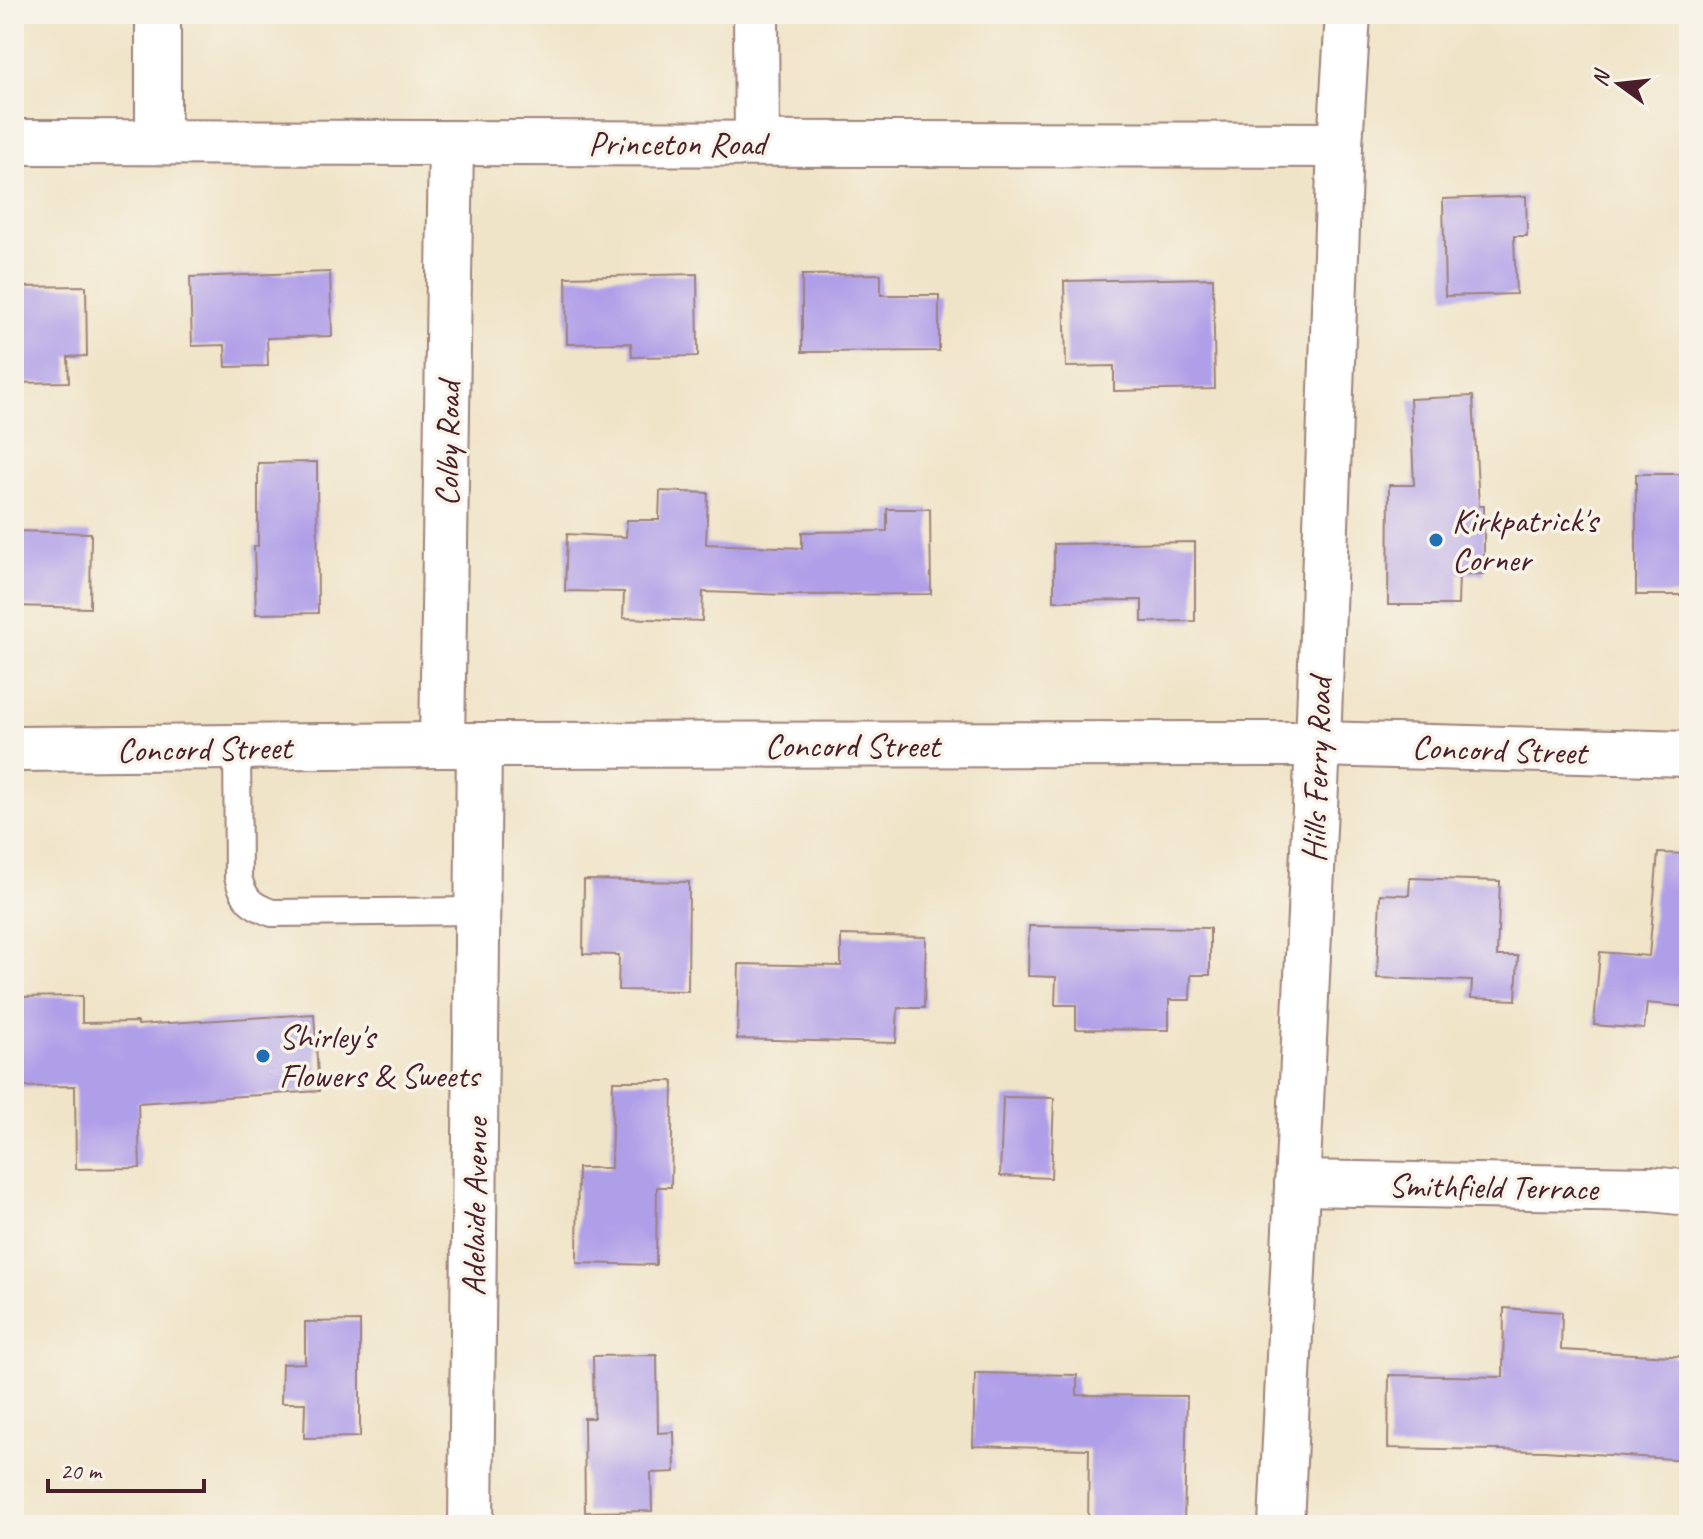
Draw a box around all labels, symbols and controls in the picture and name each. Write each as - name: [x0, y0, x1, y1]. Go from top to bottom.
- north arrow: [1579, 44, 1659, 124]
- text: N: [1585, 66, 1617, 89]
- street label: Princeton Road: [588, 122, 770, 165]
- street label: Colby Road: [425, 377, 470, 507]
- place label: Kirkpatrick's Corner: [1452, 499, 1601, 581]
- marker: Kirkpatrick's Corner: [1427, 531, 1445, 549]
- street label: Hills Ferry Road: [1292, 672, 1341, 863]
- street label: Concord Street: [765, 724, 943, 767]
- street label: Concord Street: [116, 725, 295, 772]
- street label: Concord Street: [1411, 725, 1591, 774]
- place label: Shirley's Flowers & Sweets: [279, 1015, 482, 1097]
- marker: Shirley's Flowers & Sweets: [254, 1047, 272, 1065]
- street label: Adelaide Avenue: [451, 1115, 498, 1296]
- street label: Smithfield Terrace: [1388, 1163, 1600, 1210]
- scale bar: [48, 1443, 204, 1493]
- text: 20 m: [60, 1456, 103, 1486]

